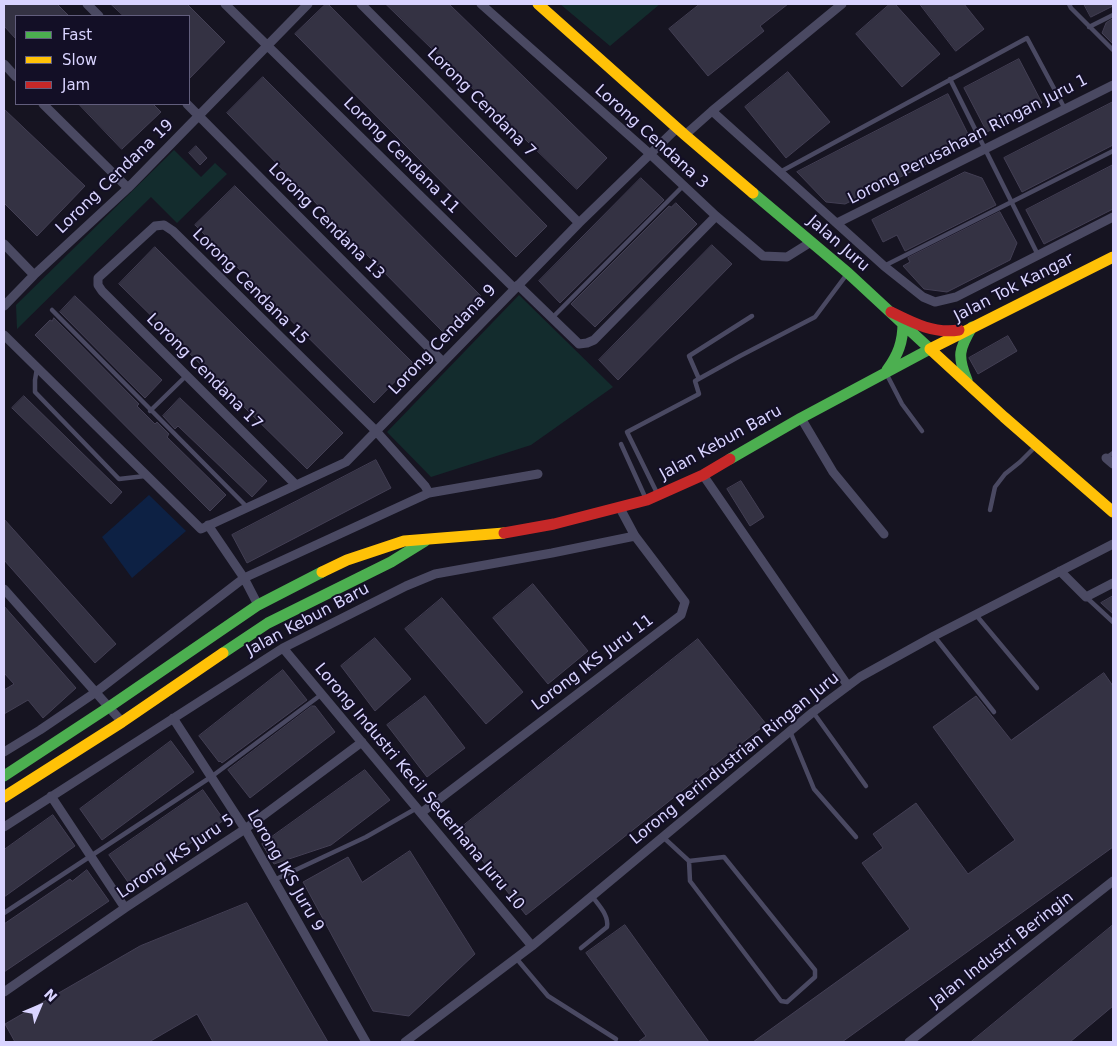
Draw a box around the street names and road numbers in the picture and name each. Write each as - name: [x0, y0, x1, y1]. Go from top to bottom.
- street label: Lorong Cendana 7: [423, 45, 539, 161]
- street label: Lorong Perusahaan Ringan Juru 1: [845, 71, 1091, 209]
- street label: Lorong Cendana 3: [590, 81, 712, 193]
- street label: Lorong Cendana 11: [339, 94, 463, 218]
- street label: Lorong Cendana 19: [52, 116, 178, 238]
- street label: Lorong Cendana 13: [264, 160, 388, 284]
- street label: Jalan Juru: [803, 212, 873, 276]
- street label: Lorong Cendana 15: [188, 225, 312, 349]
- street label: Jalan Tok Kangar: [951, 250, 1077, 326]
- street label: Lorong Cendana 9: [385, 281, 501, 399]
- street label: Lorong Cendana 17: [142, 310, 266, 434]
- street label: Jalan Kebun Baru: [657, 402, 785, 484]
- street label: Jalan Kebun Baru: [243, 579, 373, 661]
- street label: Lorong IKS Juru 11: [528, 611, 658, 715]
- street label: Lorong Industri Kecil Sederhana Juru 10: [310, 660, 528, 914]
- street label: Lorong Perindustrian Ringan Juru: [627, 669, 843, 849]
- street label: Lorong IKS Juru 9: [242, 807, 328, 935]
- street label: Lorong IKS Juru 5: [114, 811, 238, 903]
- street label: Jalan Industri Beringin: [927, 888, 1077, 1012]

